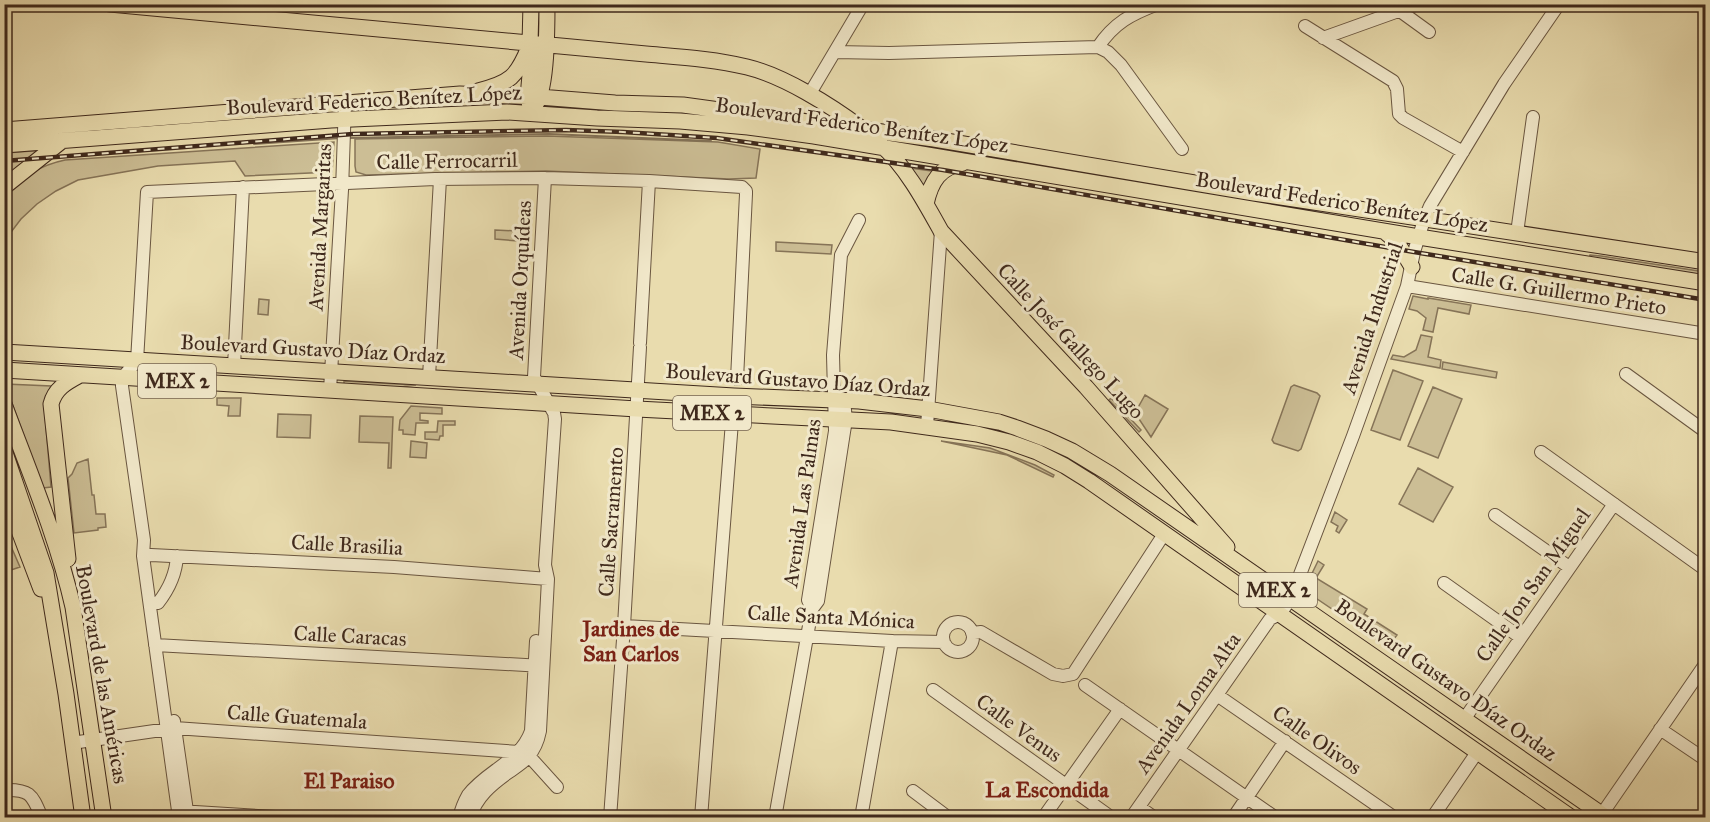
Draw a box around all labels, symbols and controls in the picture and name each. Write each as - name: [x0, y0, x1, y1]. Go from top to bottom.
- street label: Boulevard Federico Benítez López: [225, 79, 523, 121]
- street label: Boulevard Federico Benítez López: [714, 92, 1011, 159]
- street label: Avenida Margaritas: [303, 143, 337, 312]
- street label: Calle Ferrocarril: [376, 147, 518, 175]
- street label: Boulevard Federico Benítez López: [1194, 166, 1491, 238]
- street label: Avenida Orquídeas: [503, 200, 537, 361]
- street label: Avenida Industrial: [1335, 238, 1409, 398]
- street label: Calle José Gallego Lugo: [992, 258, 1150, 425]
- street label: Calle G. Guillermo Prieto: [1450, 261, 1669, 321]
- street label: Boulevard Gustavo Díaz Ordaz: [180, 329, 447, 369]
- street label: Boulevard Gustavo Díaz Ordaz: [665, 358, 932, 402]
- road number: MEX 2: [138, 364, 216, 398]
- road number: MEX 2: [673, 396, 751, 430]
- street label: Avenida Las Palmas: [777, 417, 827, 590]
- street label: Calle Sacramento: [593, 446, 629, 598]
- street label: Calle Jon San Miguel: [1470, 503, 1596, 667]
- street label: Calle Brasilia: [290, 529, 404, 561]
- street label: Boulevard de las Américas: [70, 563, 134, 785]
- road number: MEX 2: [1239, 573, 1317, 607]
- street label: Boulevard Gustavo Díaz Ordaz: [1330, 593, 1563, 767]
- street label: Calle Santa Mónica: [747, 600, 916, 634]
- district label: Jardines de San Carlos: [580, 615, 679, 667]
- street label: Calle Caracas: [293, 620, 407, 652]
- street label: Avenida Loma Alta: [1129, 627, 1246, 779]
- street label: Calle Venus: [971, 688, 1067, 768]
- street label: Calle Guatemala: [226, 699, 368, 735]
- street label: Calle Olivos: [1267, 700, 1367, 780]
- district label: El Paraiso: [304, 767, 394, 794]
- district label: La Escondida: [985, 776, 1110, 803]

